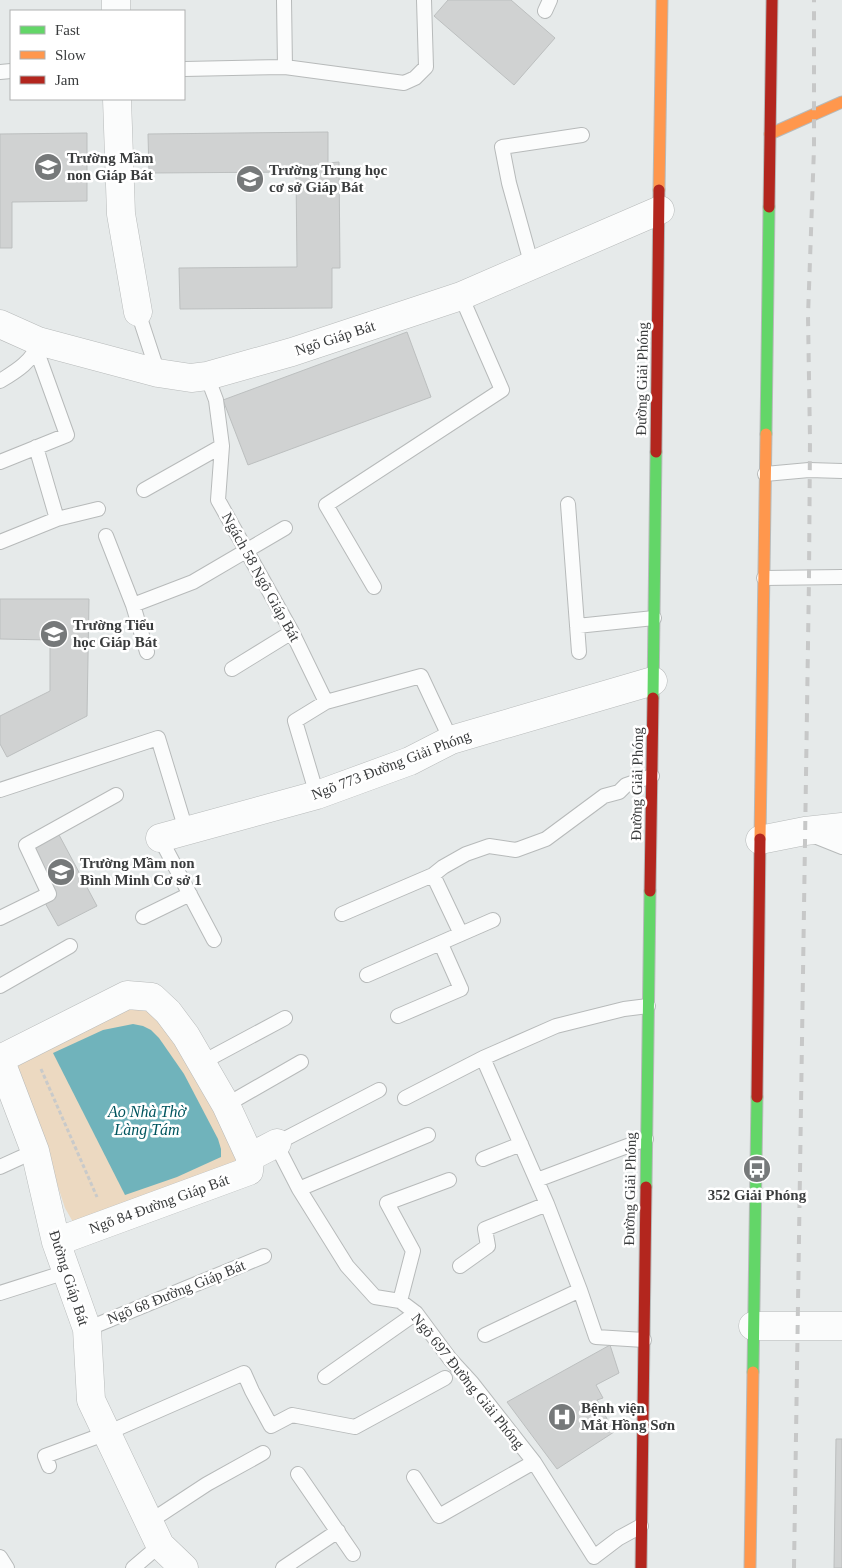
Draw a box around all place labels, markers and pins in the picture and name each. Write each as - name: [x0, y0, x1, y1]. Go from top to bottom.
- place label: Trường Mầm non Giáp Bát: [67, 150, 154, 183]
- school or university icon: Trường Mầm non Giáp Bát: [33, 152, 63, 182]
- place label: Trường Trung học cơ sở Giáp Bát: [269, 162, 388, 195]
- school or university icon: Trường Trung học cơ sở Giáp Bát: [235, 164, 265, 194]
- place label: Trường Tiểu học Giáp Bát: [73, 617, 157, 650]
- school or university icon: Trường Tiểu học Giáp Bát: [39, 619, 69, 649]
- place label: Trường Mầm non Bình Minh Cơ sở 1: [80, 855, 202, 888]
- school or university icon: Trường Mầm non Bình Minh Cơ sở 1: [46, 857, 76, 887]
- bus stop icon: 352 Giải Phóng: [742, 1154, 772, 1184]
- place label: 352 Giải Phóng: [708, 1187, 807, 1203]
- place label: Bệnh viện Mắt Hồng Sơn: [581, 1400, 676, 1433]
- hospital icon: Bệnh viện Mắt Hồng Sơn: [547, 1402, 577, 1432]

